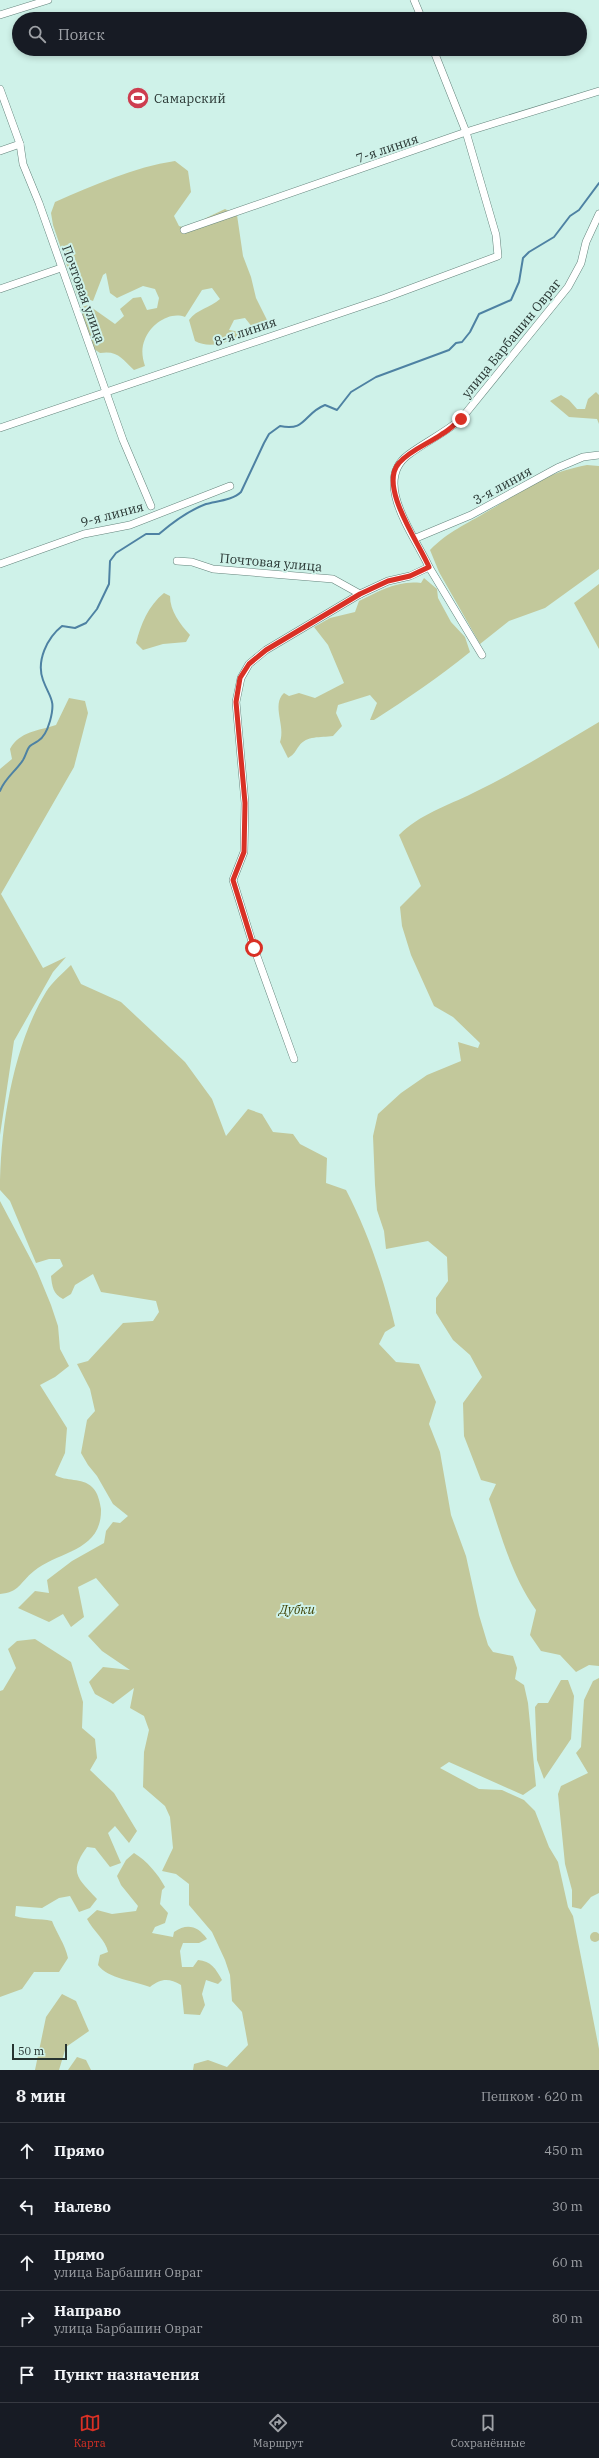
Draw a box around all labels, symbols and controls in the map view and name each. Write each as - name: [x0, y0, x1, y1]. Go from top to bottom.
- search box: [12, 12, 587, 56]
- icon: search: [26, 23, 48, 45]
- text: Поиск: [58, 25, 105, 44]
- sports icon: Самарский: [125, 85, 151, 111]
- place label: Самарский: [154, 90, 226, 107]
- street label: 7-я линия: [354, 130, 421, 167]
- street label: Почтовая улица: [58, 243, 109, 346]
- street label: улица Барбашин Овраг: [458, 275, 565, 401]
- street label: 8-я линия: [212, 313, 279, 350]
- route end: [452, 410, 470, 428]
- street label: 3-я линия: [470, 462, 535, 509]
- street label: 9-я линия: [79, 498, 146, 531]
- street label: Почтовая улица: [219, 550, 323, 575]
- route start: [245, 939, 263, 957]
- park label: Дубки: [277, 1601, 316, 1618]
- scale bar: [12, 2042, 67, 2061]
- text: 50 m: [18, 2044, 44, 2058]
- text: 8 мин: [16, 2085, 66, 2107]
- text: Пешком · 620 m: [481, 2088, 583, 2105]
- icon: ahead: [16, 2140, 38, 2162]
- text: Прямо: [54, 2141, 105, 2160]
- text: 450 m: [544, 2142, 583, 2159]
- icon: left: [16, 2196, 38, 2218]
- text: Налево: [54, 2197, 111, 2216]
- text: 30 m: [552, 2198, 583, 2215]
- text: Прямо: [54, 2245, 105, 2264]
- icon: ahead: [16, 2252, 38, 2274]
- text: 60 m: [552, 2254, 583, 2271]
- text: улица Барбашин Овраг: [54, 2264, 203, 2281]
- text: Направо: [54, 2301, 121, 2320]
- icon: right: [16, 2308, 38, 2330]
- text: 80 m: [552, 2310, 583, 2327]
- text: улица Барбашин Овраг: [54, 2320, 203, 2337]
- icon: arrive: [16, 2364, 38, 2386]
- text: Пункт назначения: [54, 2365, 200, 2384]
- tab: Карта: [74, 2412, 106, 2450]
- tab: Маршрут: [253, 2412, 303, 2450]
- tab: Сохранённые: [451, 2412, 525, 2450]

